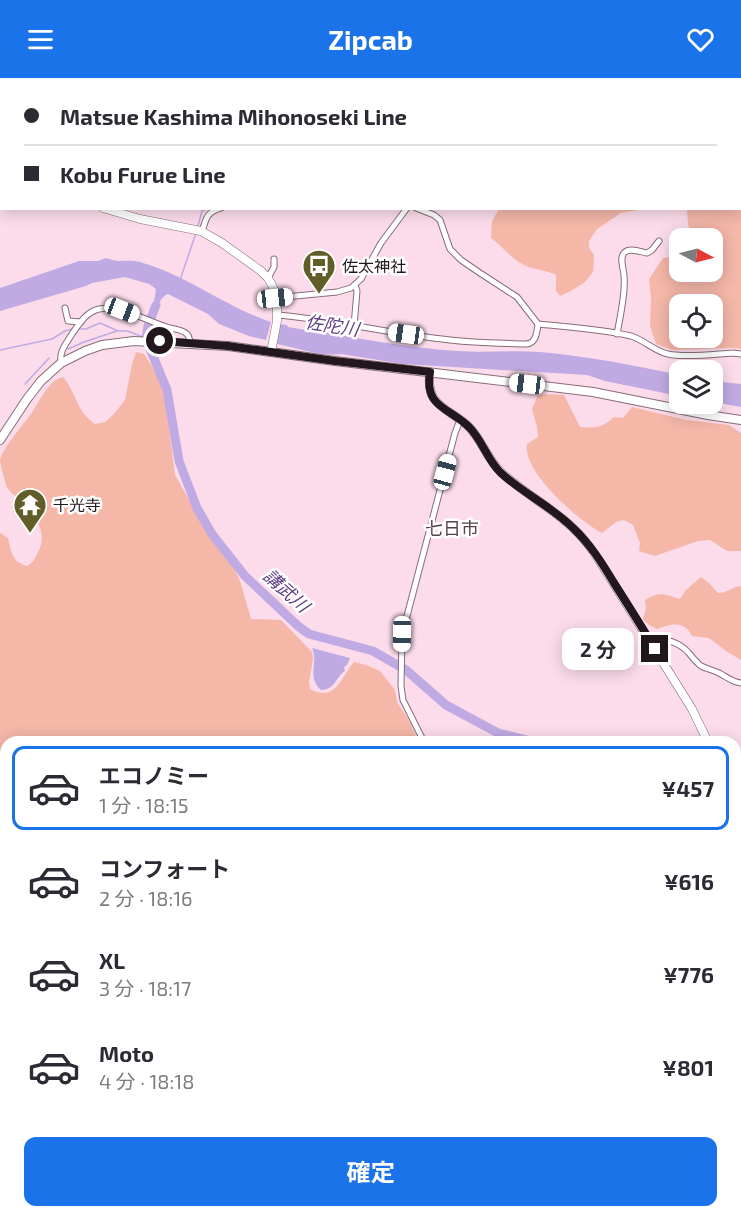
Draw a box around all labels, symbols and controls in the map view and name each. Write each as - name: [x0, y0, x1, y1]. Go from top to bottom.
- icon: menu: [24, 23, 57, 56]
- text: Zipcab: [328, 23, 413, 55]
- icon: heart: [684, 23, 717, 56]
- text: Matsue Kashima Mihonoseki Line: [60, 103, 407, 129]
- text: Kobu Furue Line: [60, 161, 226, 187]
- north arrow: [669, 228, 723, 282]
- map controls: [669, 228, 723, 414]
- bus stop icon: 佐太神社: [301, 248, 337, 295]
- place label: 佐太神社: [342, 256, 406, 275]
- car: [256, 287, 294, 309]
- button: locate: [669, 294, 723, 348]
- car: [102, 295, 142, 325]
- water label: 佐陀川: [304, 310, 363, 340]
- car: [387, 323, 425, 345]
- route start: [146, 327, 173, 354]
- button: layers: [669, 360, 723, 414]
- car: [508, 373, 546, 395]
- car: [432, 452, 458, 492]
- temple icon: 千光寺: [12, 487, 48, 534]
- place label: 千光寺: [53, 495, 101, 514]
- district label: 七日市: [425, 517, 479, 539]
- water label: 講武川: [259, 564, 316, 618]
- car: [393, 616, 411, 652]
- callout: 2 分: [562, 628, 634, 670]
- route end: [641, 635, 668, 662]
- text: 2 分: [580, 637, 616, 661]
- icon: car: [27, 761, 81, 815]
- text: エコノミー: [99, 762, 209, 788]
- text: ¥457: [662, 775, 714, 801]
- text: 1 分 · 18:15: [99, 793, 189, 817]
- icon: car: [27, 854, 81, 908]
- text: コンフォート: [99, 855, 230, 881]
- text: ¥616: [664, 868, 714, 894]
- text: 2 分 · 18:16: [99, 886, 193, 910]
- icon: car: [27, 947, 81, 1001]
- text: XL: [99, 947, 125, 973]
- text: ¥776: [663, 961, 714, 987]
- text: 3 分 · 18:17: [99, 976, 191, 1000]
- icon: car: [27, 1040, 81, 1094]
- text: Moto: [99, 1040, 154, 1066]
- text: ¥801: [662, 1054, 714, 1080]
- text: 4 分 · 18:18: [99, 1069, 194, 1093]
- button: 確定: [24, 1137, 717, 1206]

